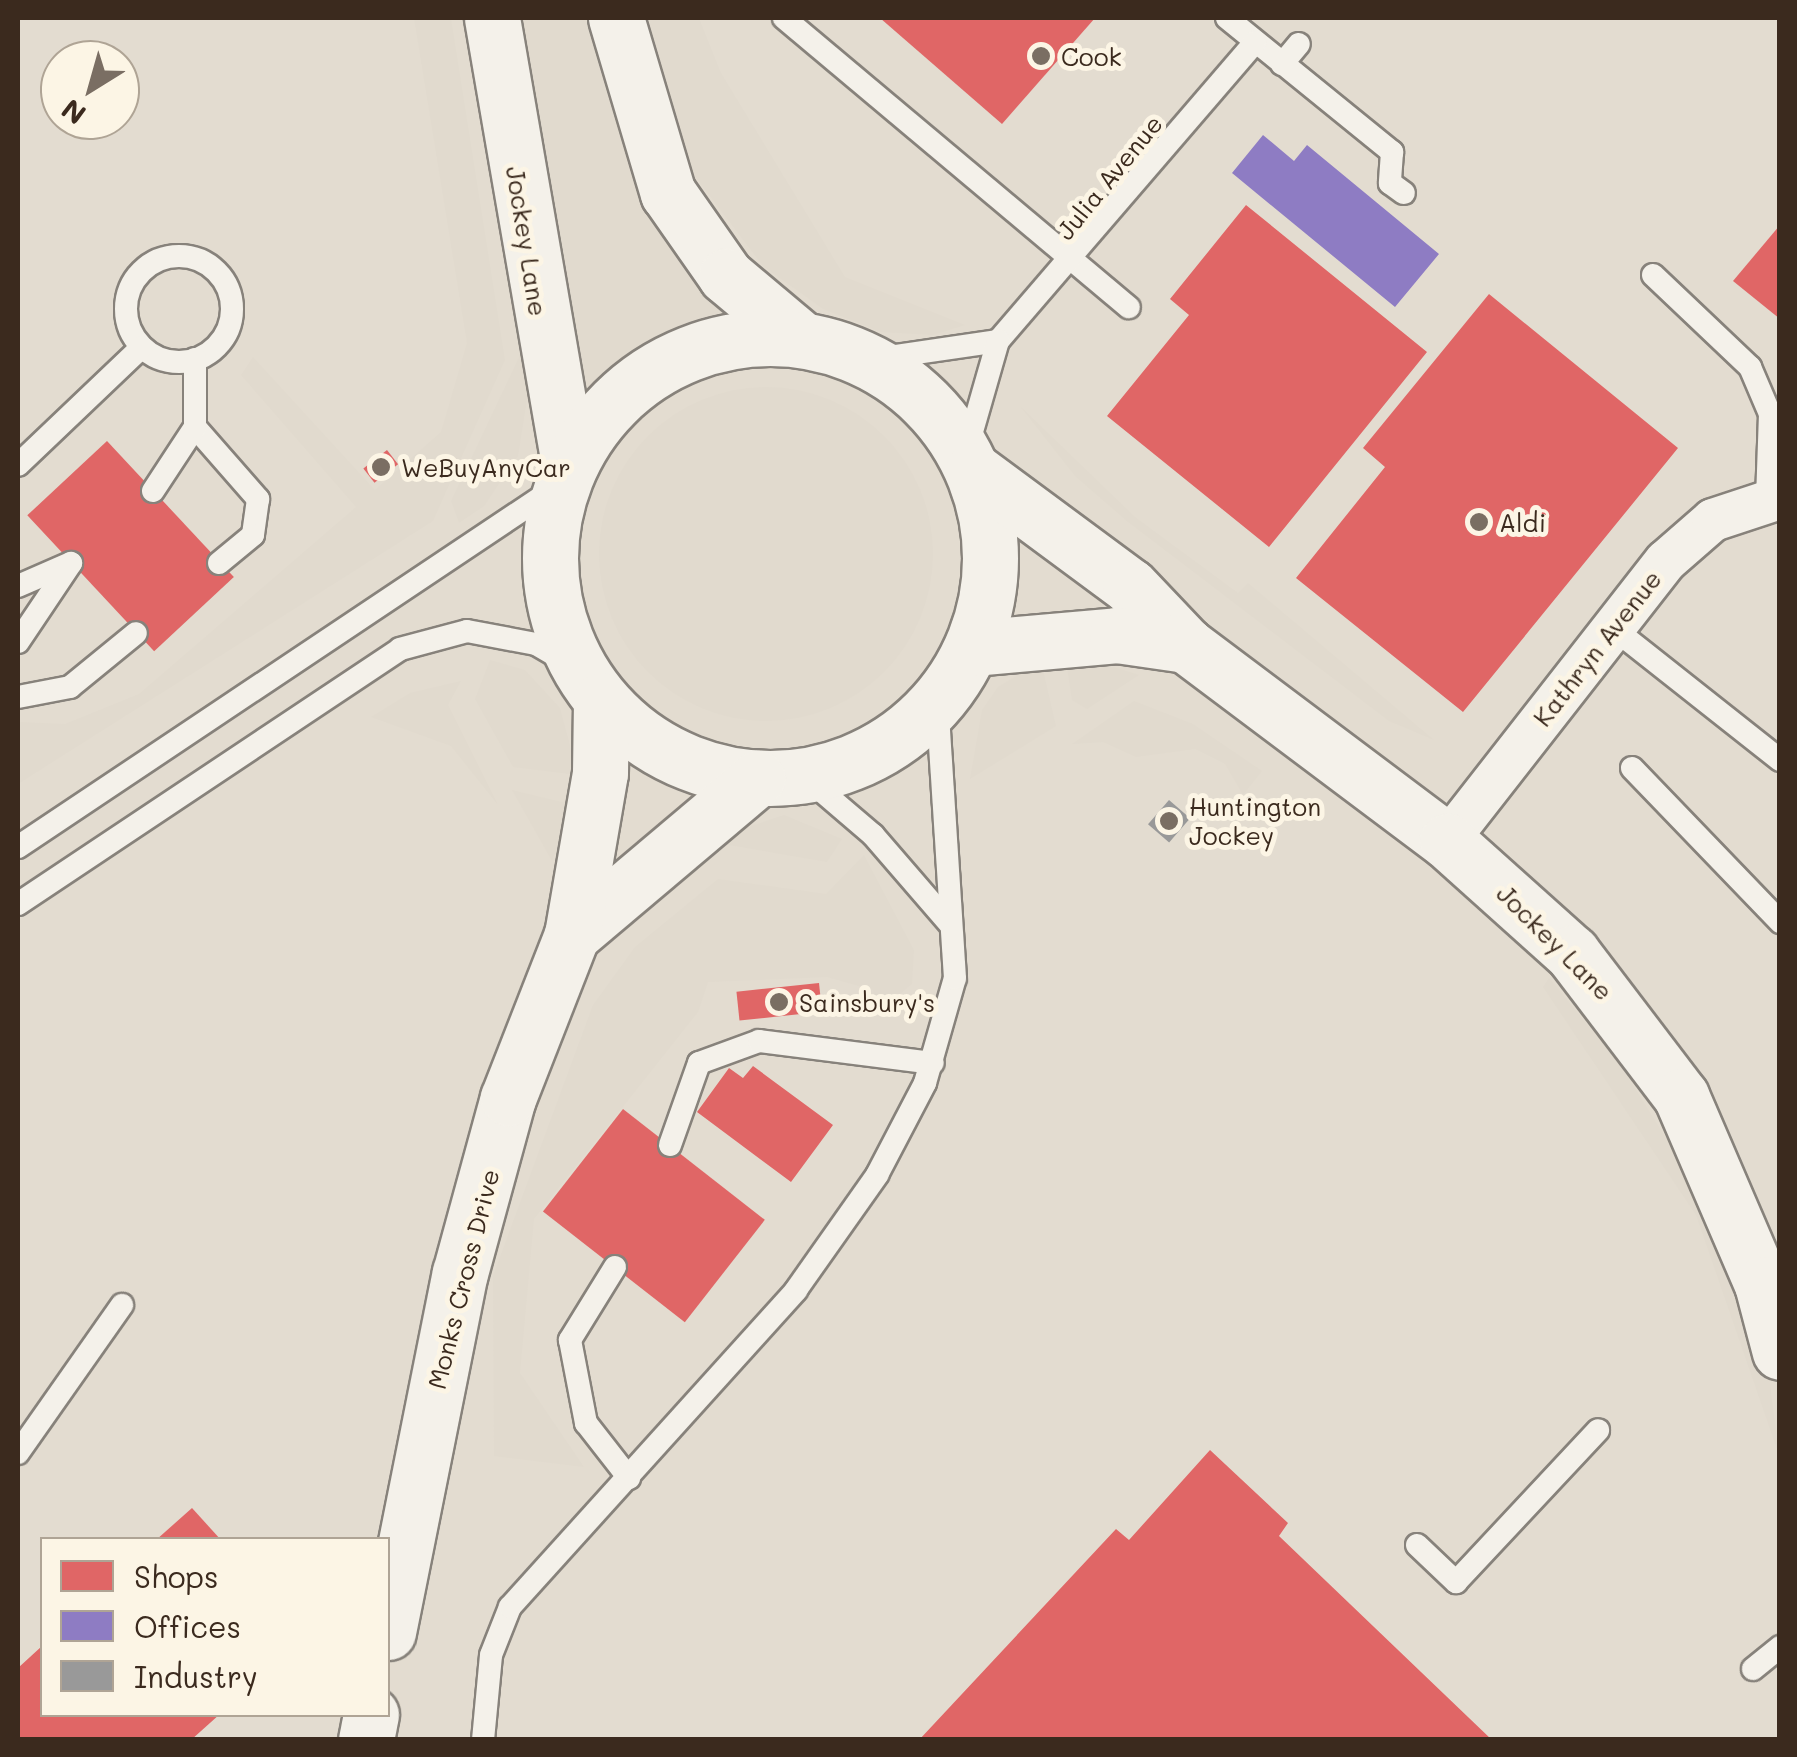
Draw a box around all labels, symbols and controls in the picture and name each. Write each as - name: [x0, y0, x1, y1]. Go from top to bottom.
- north arrow: [40, 40, 140, 140]
- place label: Cook: [1061, 41, 1122, 71]
- marker: Cook: [1030, 45, 1052, 67]
- text: N: [54, 92, 92, 133]
- street label: Julia Avenue: [1050, 109, 1168, 245]
- street label: Jockey Lane: [500, 164, 554, 318]
- place label: WeBuyAnyCar: [401, 452, 571, 482]
- marker: WeBuyAnyCar: [370, 456, 392, 478]
- place label: Aldi: [1499, 507, 1546, 537]
- marker: Aldi: [1468, 511, 1490, 533]
- street label: Kathryn Avenue: [1527, 564, 1667, 732]
- place label: Huntington Jockey: [1189, 792, 1321, 851]
- marker: Huntington Jockey: [1158, 810, 1180, 832]
- street label: Jockey Lane: [1491, 878, 1619, 1006]
- place label: Sainsbury's: [799, 987, 935, 1017]
- marker: Sainsbury's: [768, 991, 790, 1013]
- street label: Monks Cross Drive: [421, 1166, 505, 1392]
- legend: [40, 1537, 390, 1717]
- text: Shops: [134, 1556, 219, 1596]
- text: Offices: [134, 1606, 241, 1646]
- text: Industry: [134, 1656, 258, 1696]

